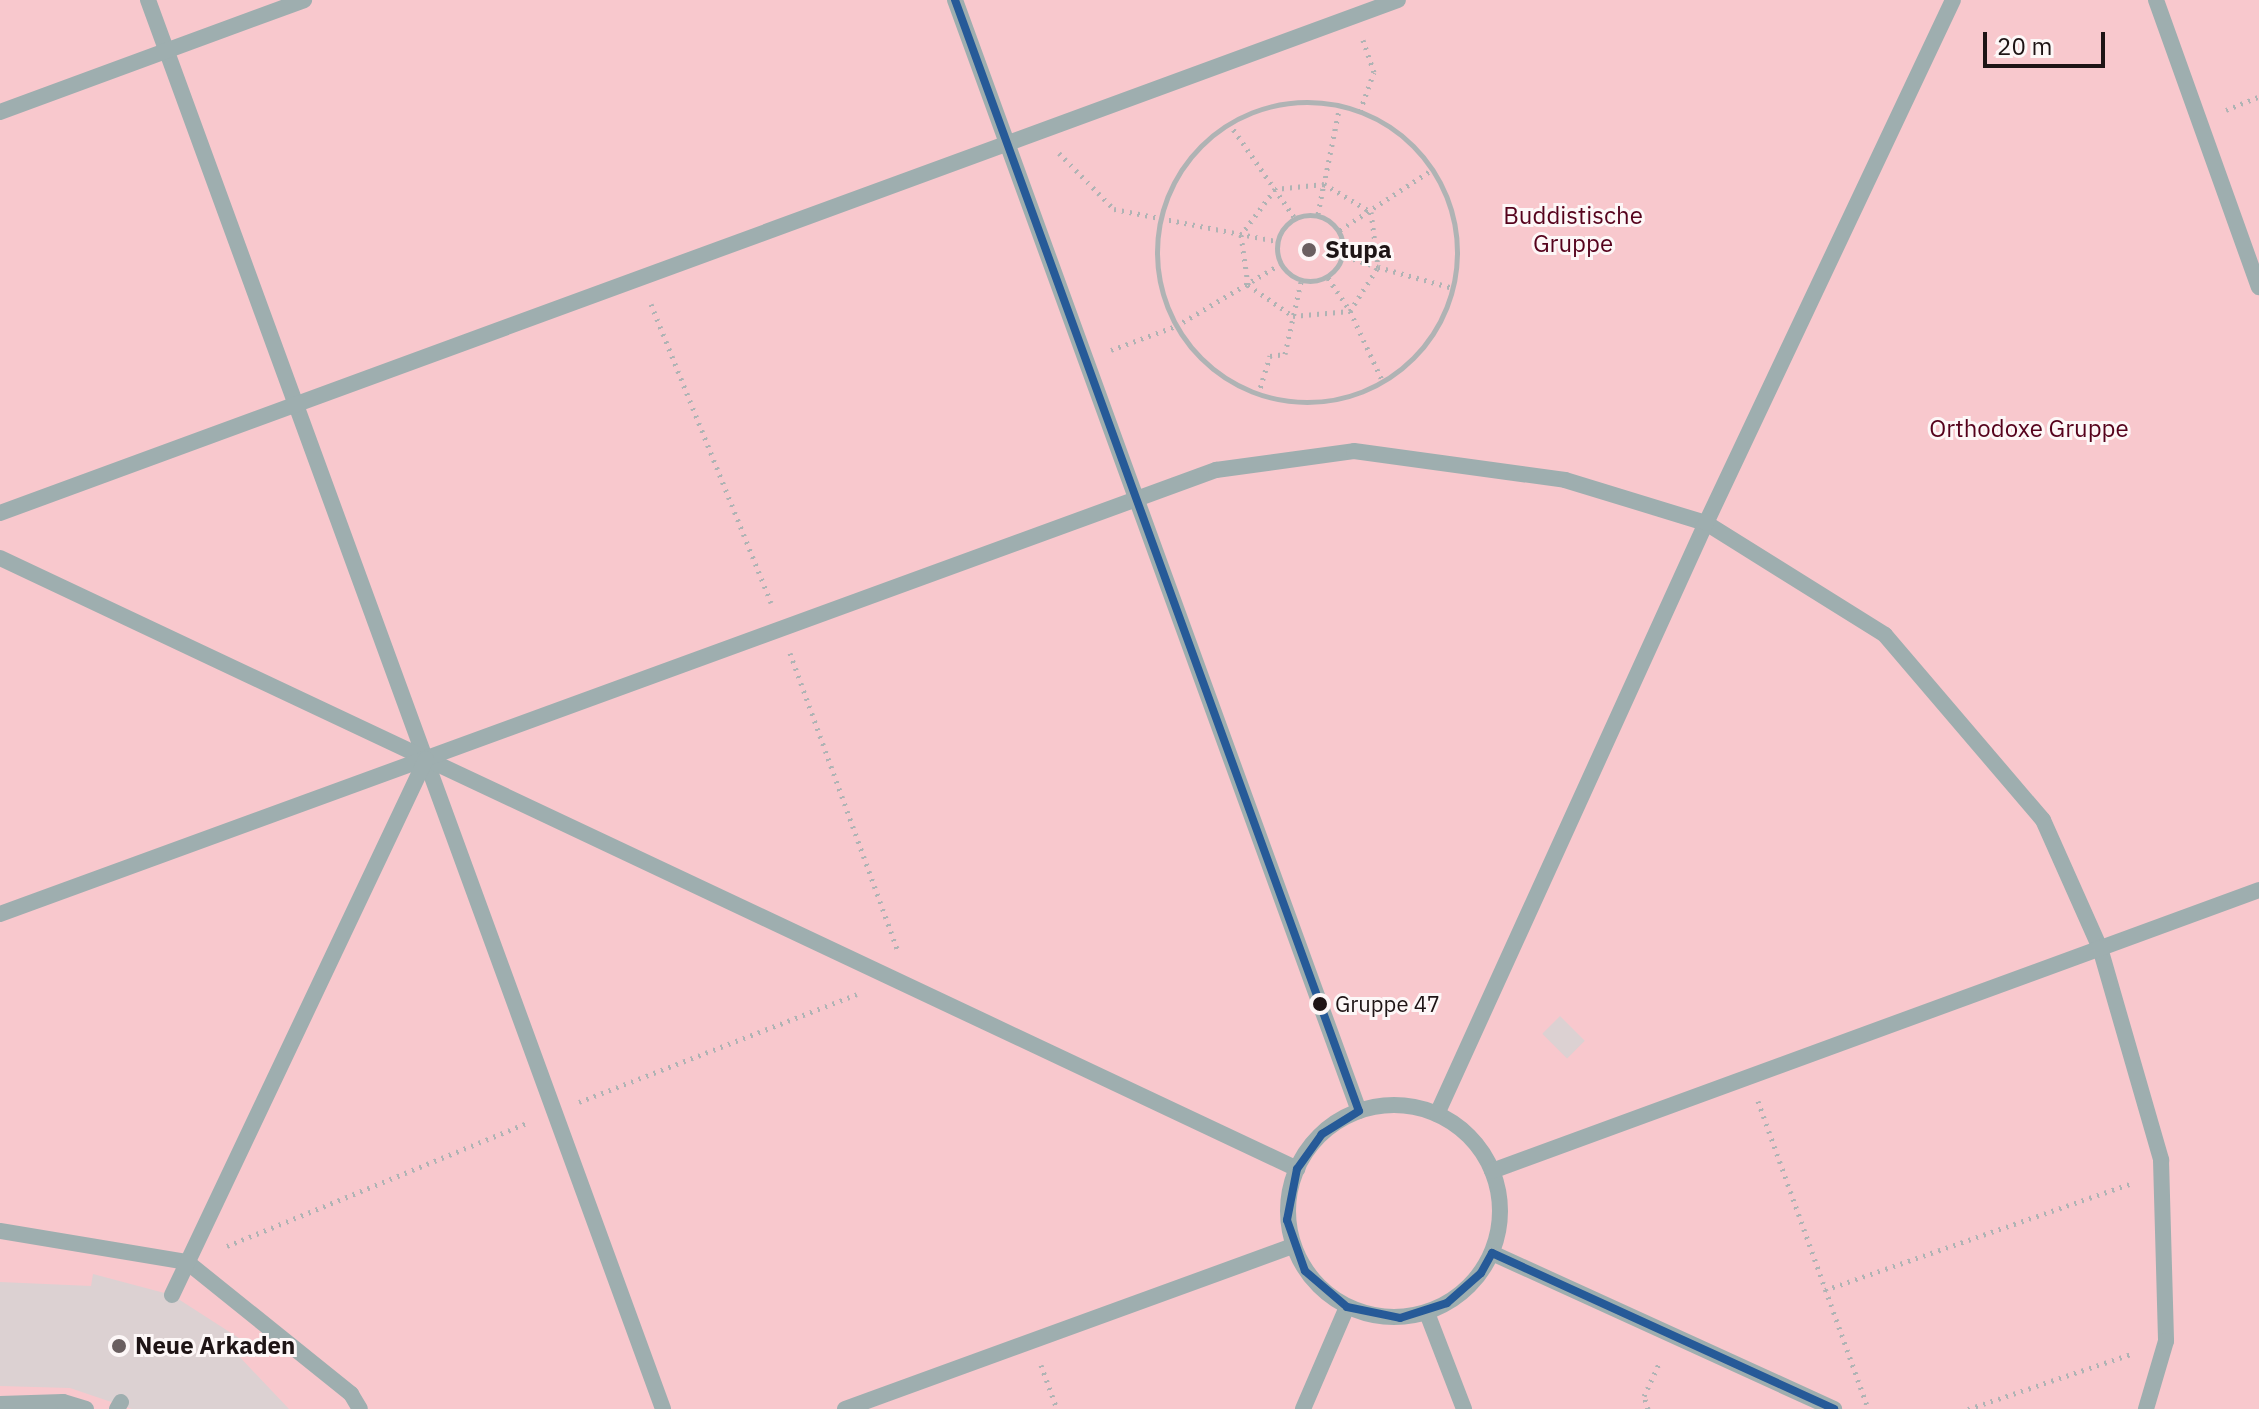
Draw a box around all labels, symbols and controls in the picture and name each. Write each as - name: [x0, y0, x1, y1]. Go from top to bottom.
- scale bar: [1987, 16, 2109, 66]
- text: 20 m: [1997, 30, 2052, 62]
- park label: Buddistische Gruppe: [1503, 202, 1643, 258]
- place label: Stupa: [1325, 236, 1392, 264]
- marker: Stupa: [1300, 241, 1318, 259]
- park label: Orthodoxe Gruppe: [1929, 415, 2129, 443]
- place label: Gruppe 47: [1335, 991, 1440, 1017]
- marker: Gruppe 47: [1312, 996, 1328, 1012]
- place label: Neue Arkaden: [135, 1332, 295, 1360]
- marker: Neue Arkaden: [110, 1337, 128, 1355]

